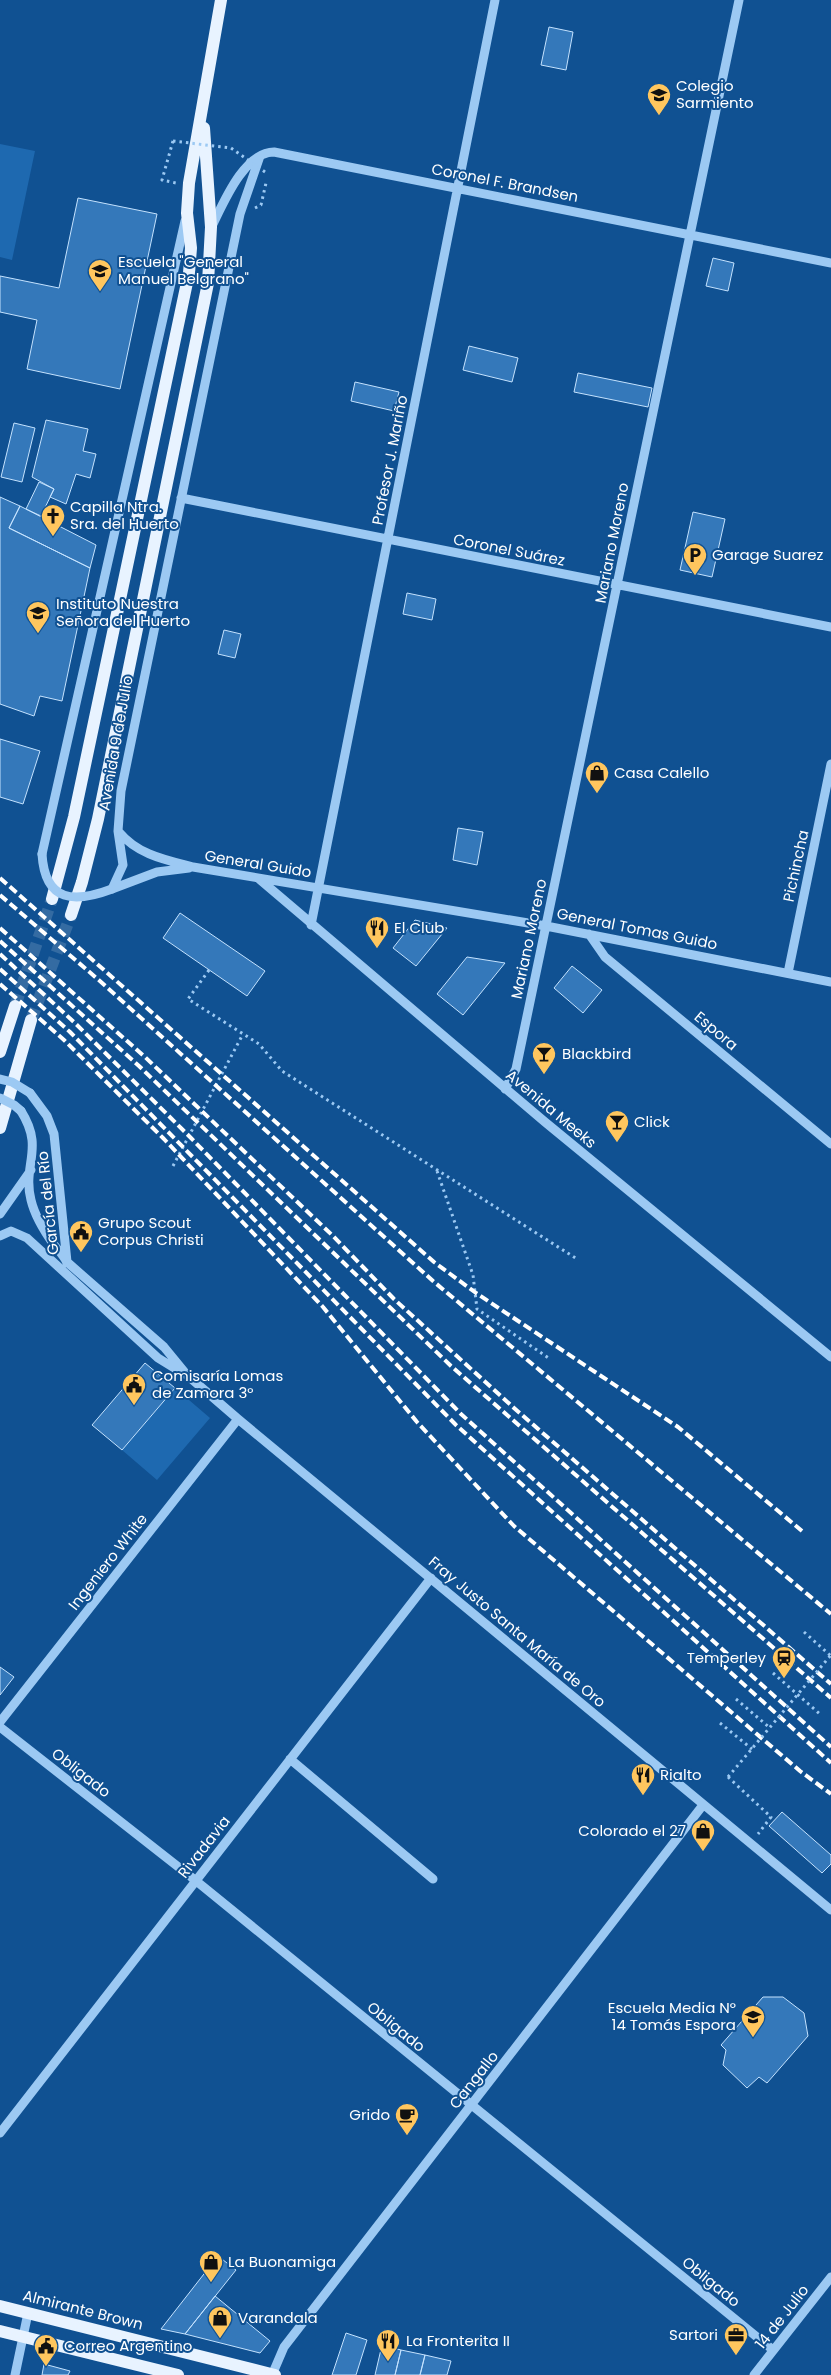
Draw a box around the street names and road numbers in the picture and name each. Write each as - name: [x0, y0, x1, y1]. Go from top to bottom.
- street label: Coronel F. Brandsen: [430, 158, 580, 207]
- street label: Profesor J. Mariño: [367, 393, 412, 527]
- street label: Mariano Moreno: [590, 481, 633, 605]
- street label: Coronel Suárez: [452, 528, 567, 571]
- street label: Avenida 9 de Julio: [93, 674, 138, 812]
- street label: Pichincha: [778, 828, 813, 904]
- street label: General Guido: [203, 845, 313, 882]
- street label: Mariano Moreno: [506, 877, 551, 1001]
- street label: General Tomas Guido: [555, 903, 719, 954]
- street label: Espora: [690, 1006, 743, 1055]
- street label: Avenida Meeks: [501, 1064, 601, 1153]
- street label: García del Río: [32, 1150, 63, 1256]
- street label: Ingeniero White: [63, 1509, 152, 1614]
- street label: Fray Justo Santa María de Oro: [424, 1551, 610, 1712]
- street label: Obligado: [48, 1743, 115, 1802]
- street label: Rivadavia: [173, 1811, 235, 1882]
- street label: Obligado: [363, 1997, 430, 2057]
- street label: Cangallo: [444, 2046, 503, 2113]
- street label: Obligado: [678, 2252, 745, 2312]
- street label: 14 de Julio: [750, 2280, 813, 2353]
- street label: Almirante Brown: [21, 2284, 146, 2335]

